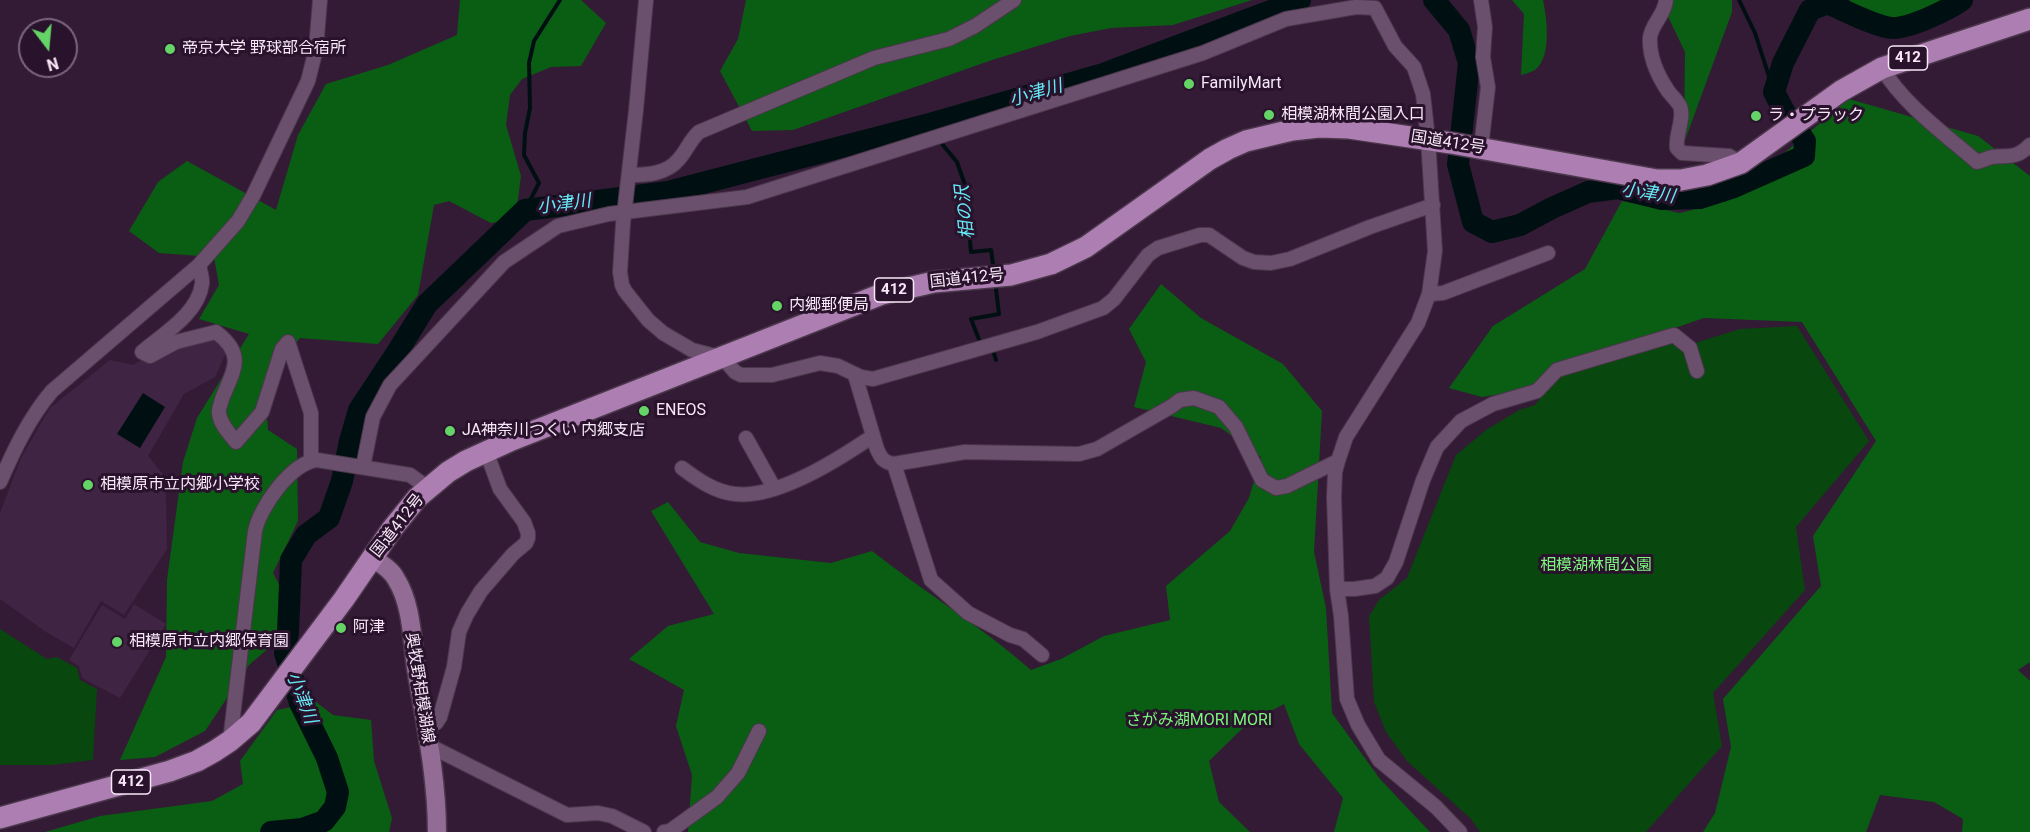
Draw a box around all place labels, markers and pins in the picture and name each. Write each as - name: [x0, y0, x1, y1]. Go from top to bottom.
- place label: 帝京大学 野球部合宿所: [182, 39, 346, 59]
- marker: 帝京大学 野球部合宿所: [163, 42, 177, 56]
- place label: FamilyMart: [1201, 74, 1281, 94]
- marker: FamilyMart: [1182, 77, 1196, 91]
- place label: 相模湖林間公園入口: [1281, 105, 1425, 125]
- place label: ラ・プラック: [1768, 106, 1864, 126]
- marker: 相模湖林間公園入口: [1262, 108, 1276, 122]
- marker: ラ・プラック: [1749, 109, 1763, 123]
- place label: 内郷郵便局: [789, 296, 869, 316]
- marker: 内郷郵便局: [770, 299, 784, 313]
- place label: ENEOS: [656, 401, 706, 421]
- marker: ENEOS: [637, 404, 651, 418]
- place label: JA神奈川つくい 内郷支店: [462, 421, 645, 441]
- marker: JA神奈川つくい 内郷支店: [443, 424, 457, 438]
- place label: 相模原市立内郷小学校: [100, 475, 260, 495]
- marker: 相模原市立内郷小学校: [81, 478, 95, 492]
- place label: 阿津: [353, 618, 385, 638]
- marker: 阿津: [334, 621, 348, 635]
- place label: 相模原市立内郷保育園: [129, 632, 289, 652]
- marker: 相模原市立内郷保育園: [110, 635, 124, 649]

